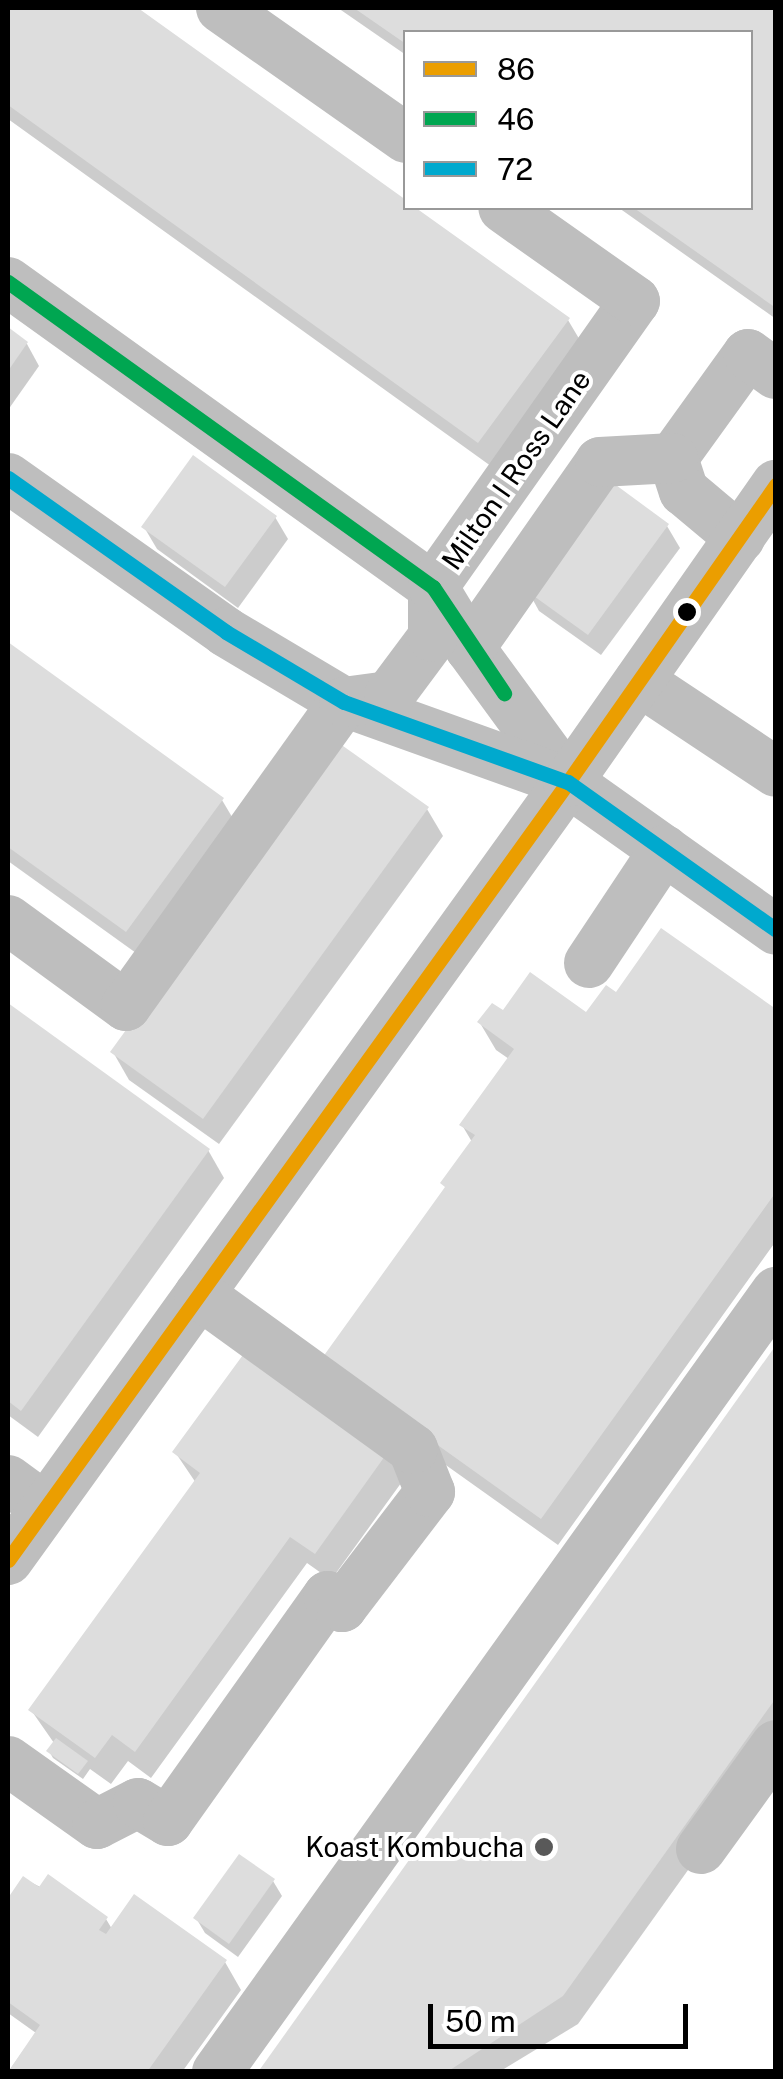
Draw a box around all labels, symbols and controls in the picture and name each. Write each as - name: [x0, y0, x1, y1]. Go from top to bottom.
- legend: [403, 30, 753, 210]
- text: 86: [497, 51, 535, 87]
- text: 46: [497, 101, 535, 137]
- text: 72: [497, 151, 533, 187]
- street label: Milton I Ross Lane: [435, 364, 597, 576]
- unlabelled marker: [677, 602, 697, 622]
- place label: Koast Kombucha: [305, 1830, 524, 1864]
- marker: Koast Kombucha: [533, 1836, 555, 1858]
- scale bar: [433, 1984, 693, 2046]
- text: 50 m: [445, 2003, 516, 2039]

